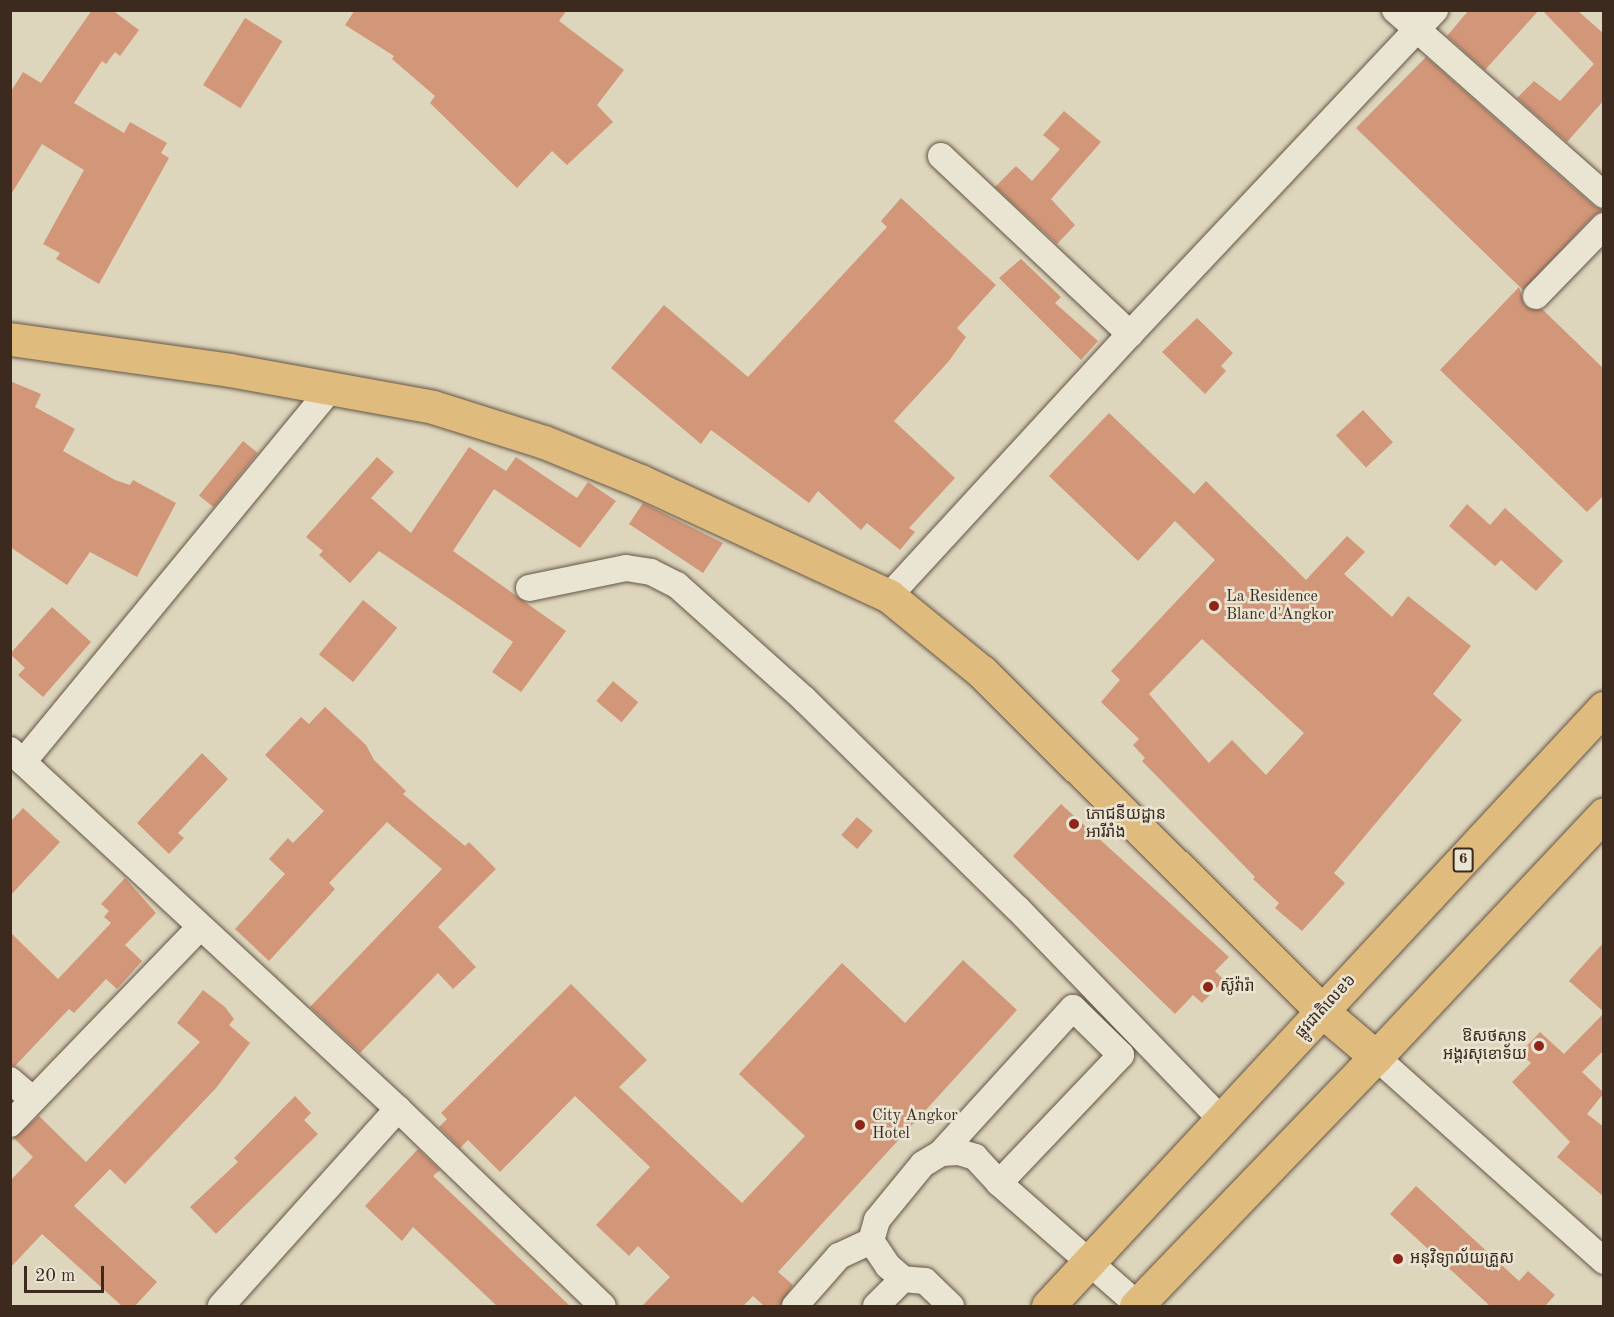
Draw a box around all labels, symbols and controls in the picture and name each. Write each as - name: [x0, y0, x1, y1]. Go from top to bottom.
- place label: La Residence Blanc d'Angkor: [1226, 587, 1334, 625]
- marker: La Residence Blanc d'Angkor: [1207, 599, 1221, 613]
- place label: ភោជនីយដ្ឋាន អារីរាំង: [1086, 805, 1166, 843]
- marker: ភោជនីយដ្ឋាន អារីរាំង: [1067, 817, 1081, 831]
- road number: 6: [1452, 848, 1474, 872]
- street label: ផ្លូវជាតិលេខ៦: [1292, 971, 1360, 1043]
- place label: ស៊ូវ៉ារ៉ា: [1220, 977, 1255, 997]
- marker: ស៊ូវ៉ារ៉ា: [1201, 980, 1215, 994]
- place label: ឱសថស្ថាន អង្គរសុខោទ័យ: [1443, 1027, 1527, 1065]
- marker: ឱសថស្ថាន អង្គរសុខោទ័យ: [1532, 1039, 1546, 1053]
- place label: City Angkor Hotel: [872, 1106, 958, 1144]
- marker: City Angkor Hotel: [853, 1118, 867, 1132]
- place label: អនុវិទ្យាល័យគ្រួស: [1410, 1249, 1514, 1269]
- marker: អនុវិទ្យាល័យគ្រួស: [1391, 1252, 1405, 1266]
- scale bar: [27, 1254, 106, 1292]
- text: 20 m: [35, 1267, 75, 1285]

